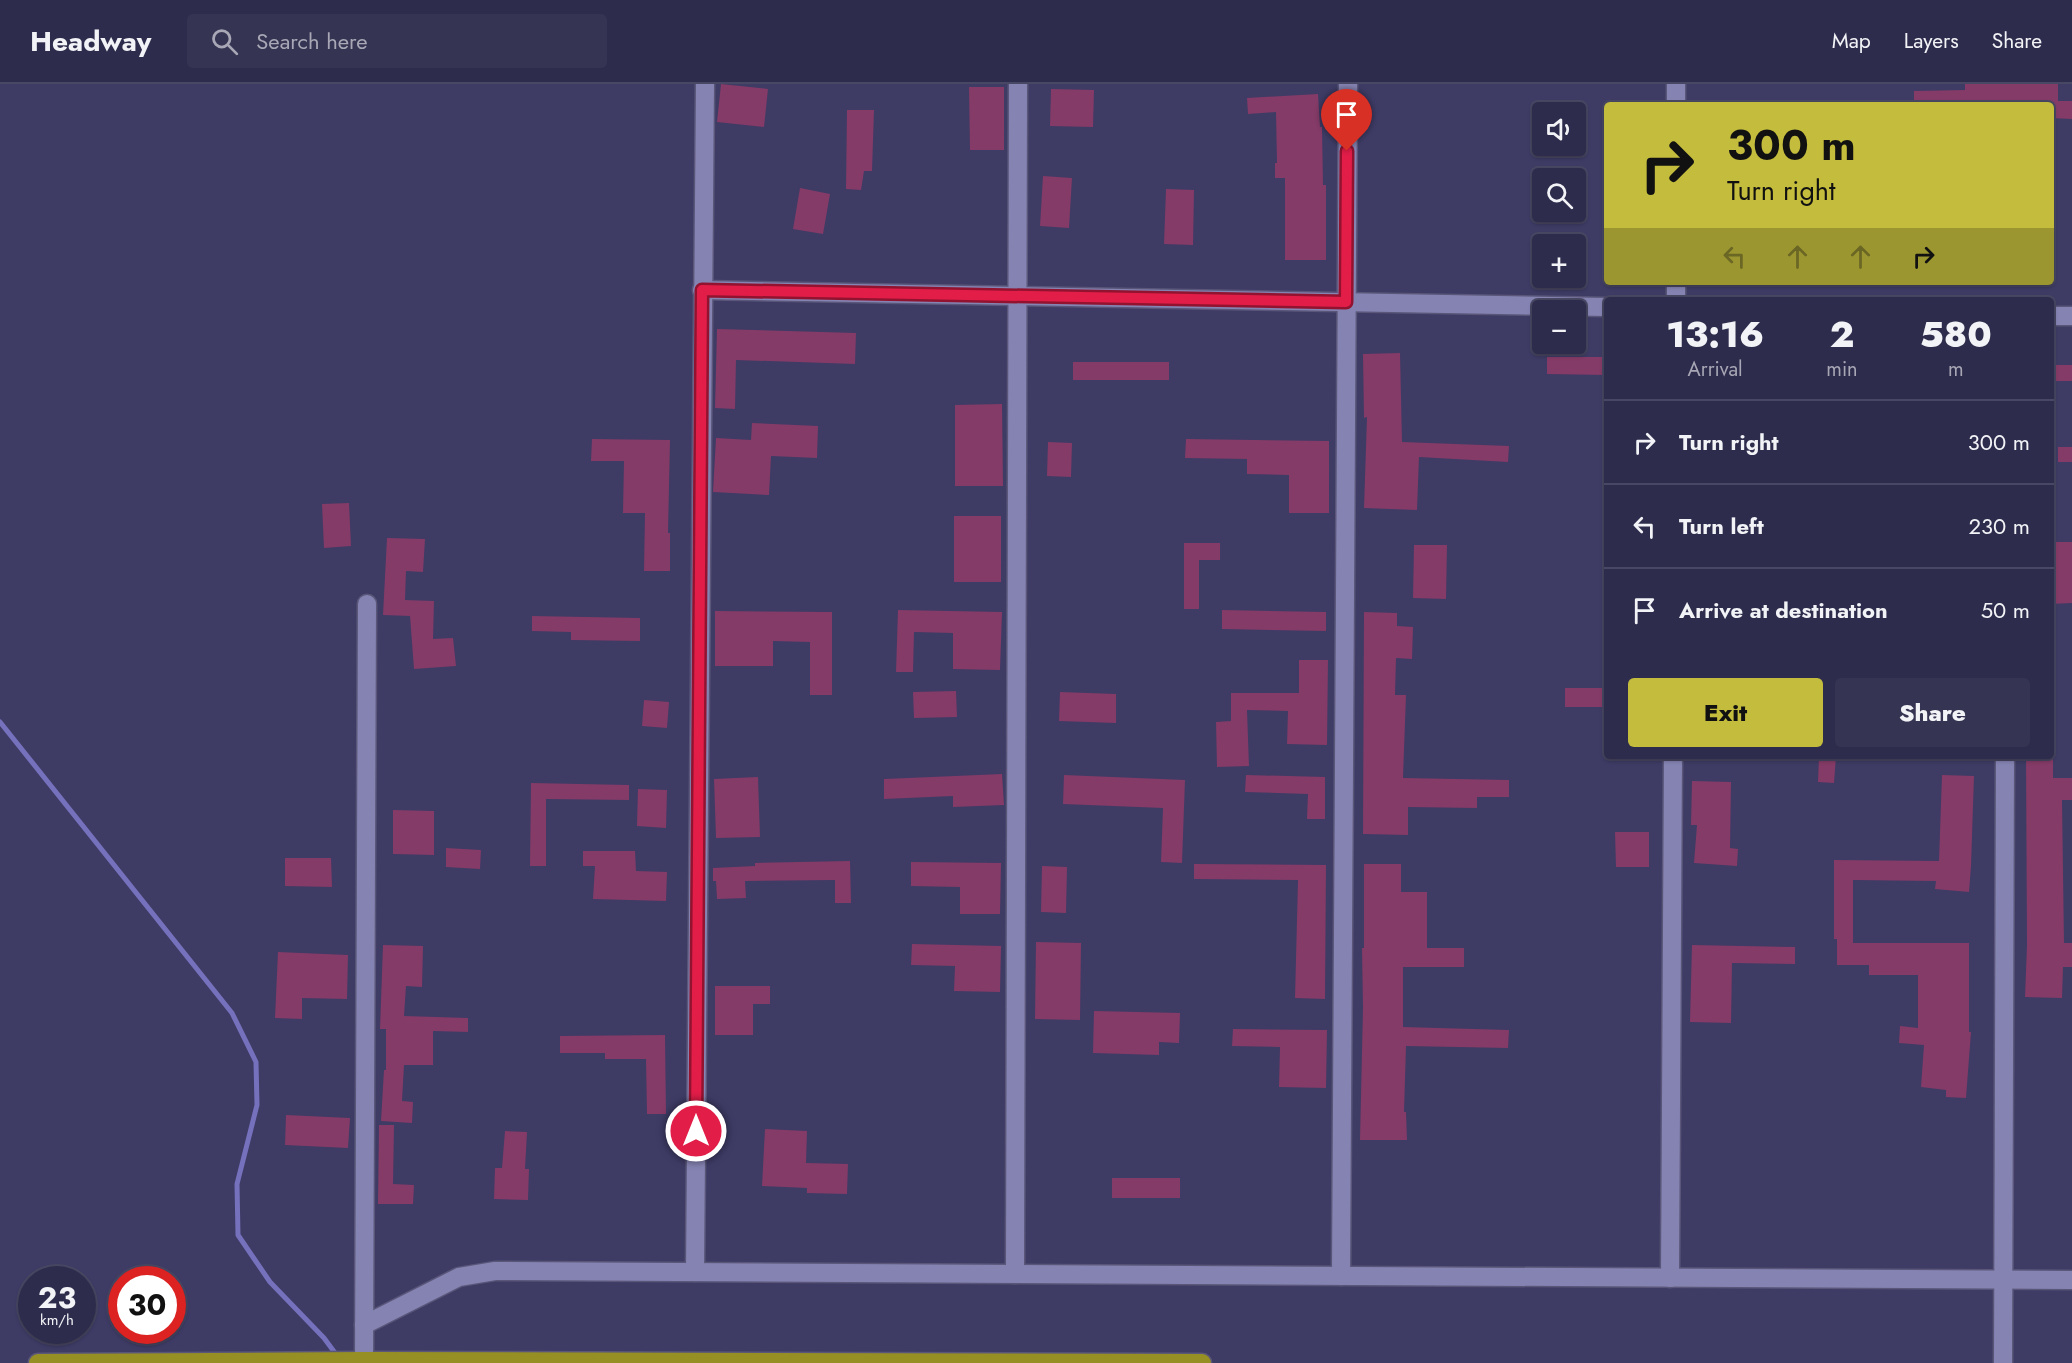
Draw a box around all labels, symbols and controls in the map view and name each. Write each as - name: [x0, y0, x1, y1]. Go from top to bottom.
- search box: [187, 14, 607, 68]
- text: Headway: [30, 21, 151, 62]
- icon: search: [208, 25, 241, 58]
- text: Search here: [256, 25, 368, 57]
- text: Map: [1832, 26, 1871, 56]
- text: Layers: [1904, 26, 1959, 56]
- text: Share: [1992, 26, 2042, 56]
- pin: [1321, 89, 1372, 151]
- icon: arrive: [1330, 98, 1363, 131]
- map controls: [1532, 102, 1586, 354]
- button: sound: [1532, 102, 1586, 156]
- text: 300 m: [1727, 115, 1856, 176]
- icon: right: [1628, 126, 1706, 204]
- button: search: [1532, 168, 1586, 222]
- text: Turn right: [1727, 171, 1835, 210]
- button: +: [1532, 234, 1586, 288]
- icon: left: [1718, 240, 1751, 273]
- icon: ahead: [1781, 240, 1814, 273]
- icon: ahead: [1844, 240, 1877, 273]
- icon: right: [1907, 240, 1940, 273]
- button: −: [1532, 300, 1586, 354]
- text: 13:16: [1666, 308, 1764, 360]
- text: 2: [1830, 308, 1854, 360]
- text: 580: [1920, 308, 1992, 360]
- text: Arrival: [1688, 355, 1743, 384]
- text: min: [1826, 355, 1858, 384]
- text: m: [1948, 355, 1964, 384]
- icon: right: [1628, 426, 1661, 459]
- text: Turn right: [1679, 426, 1779, 458]
- text: 300 m: [1968, 426, 2030, 458]
- icon: left: [1628, 510, 1661, 543]
- text: Turn left: [1679, 510, 1764, 542]
- text: 230 m: [1969, 510, 2030, 542]
- icon: arrive: [1628, 594, 1661, 627]
- text: Arrive at destination: [1679, 594, 1888, 626]
- text: 50 m: [1981, 594, 2030, 626]
- button: Exit: [1628, 678, 1823, 747]
- button: Share: [1835, 678, 2030, 747]
- position arrow: [664, 1099, 728, 1163]
- speed limit sign: 30: [108, 1266, 186, 1344]
- text: 23: [38, 1276, 76, 1319]
- text: km/h: [40, 1309, 74, 1331]

